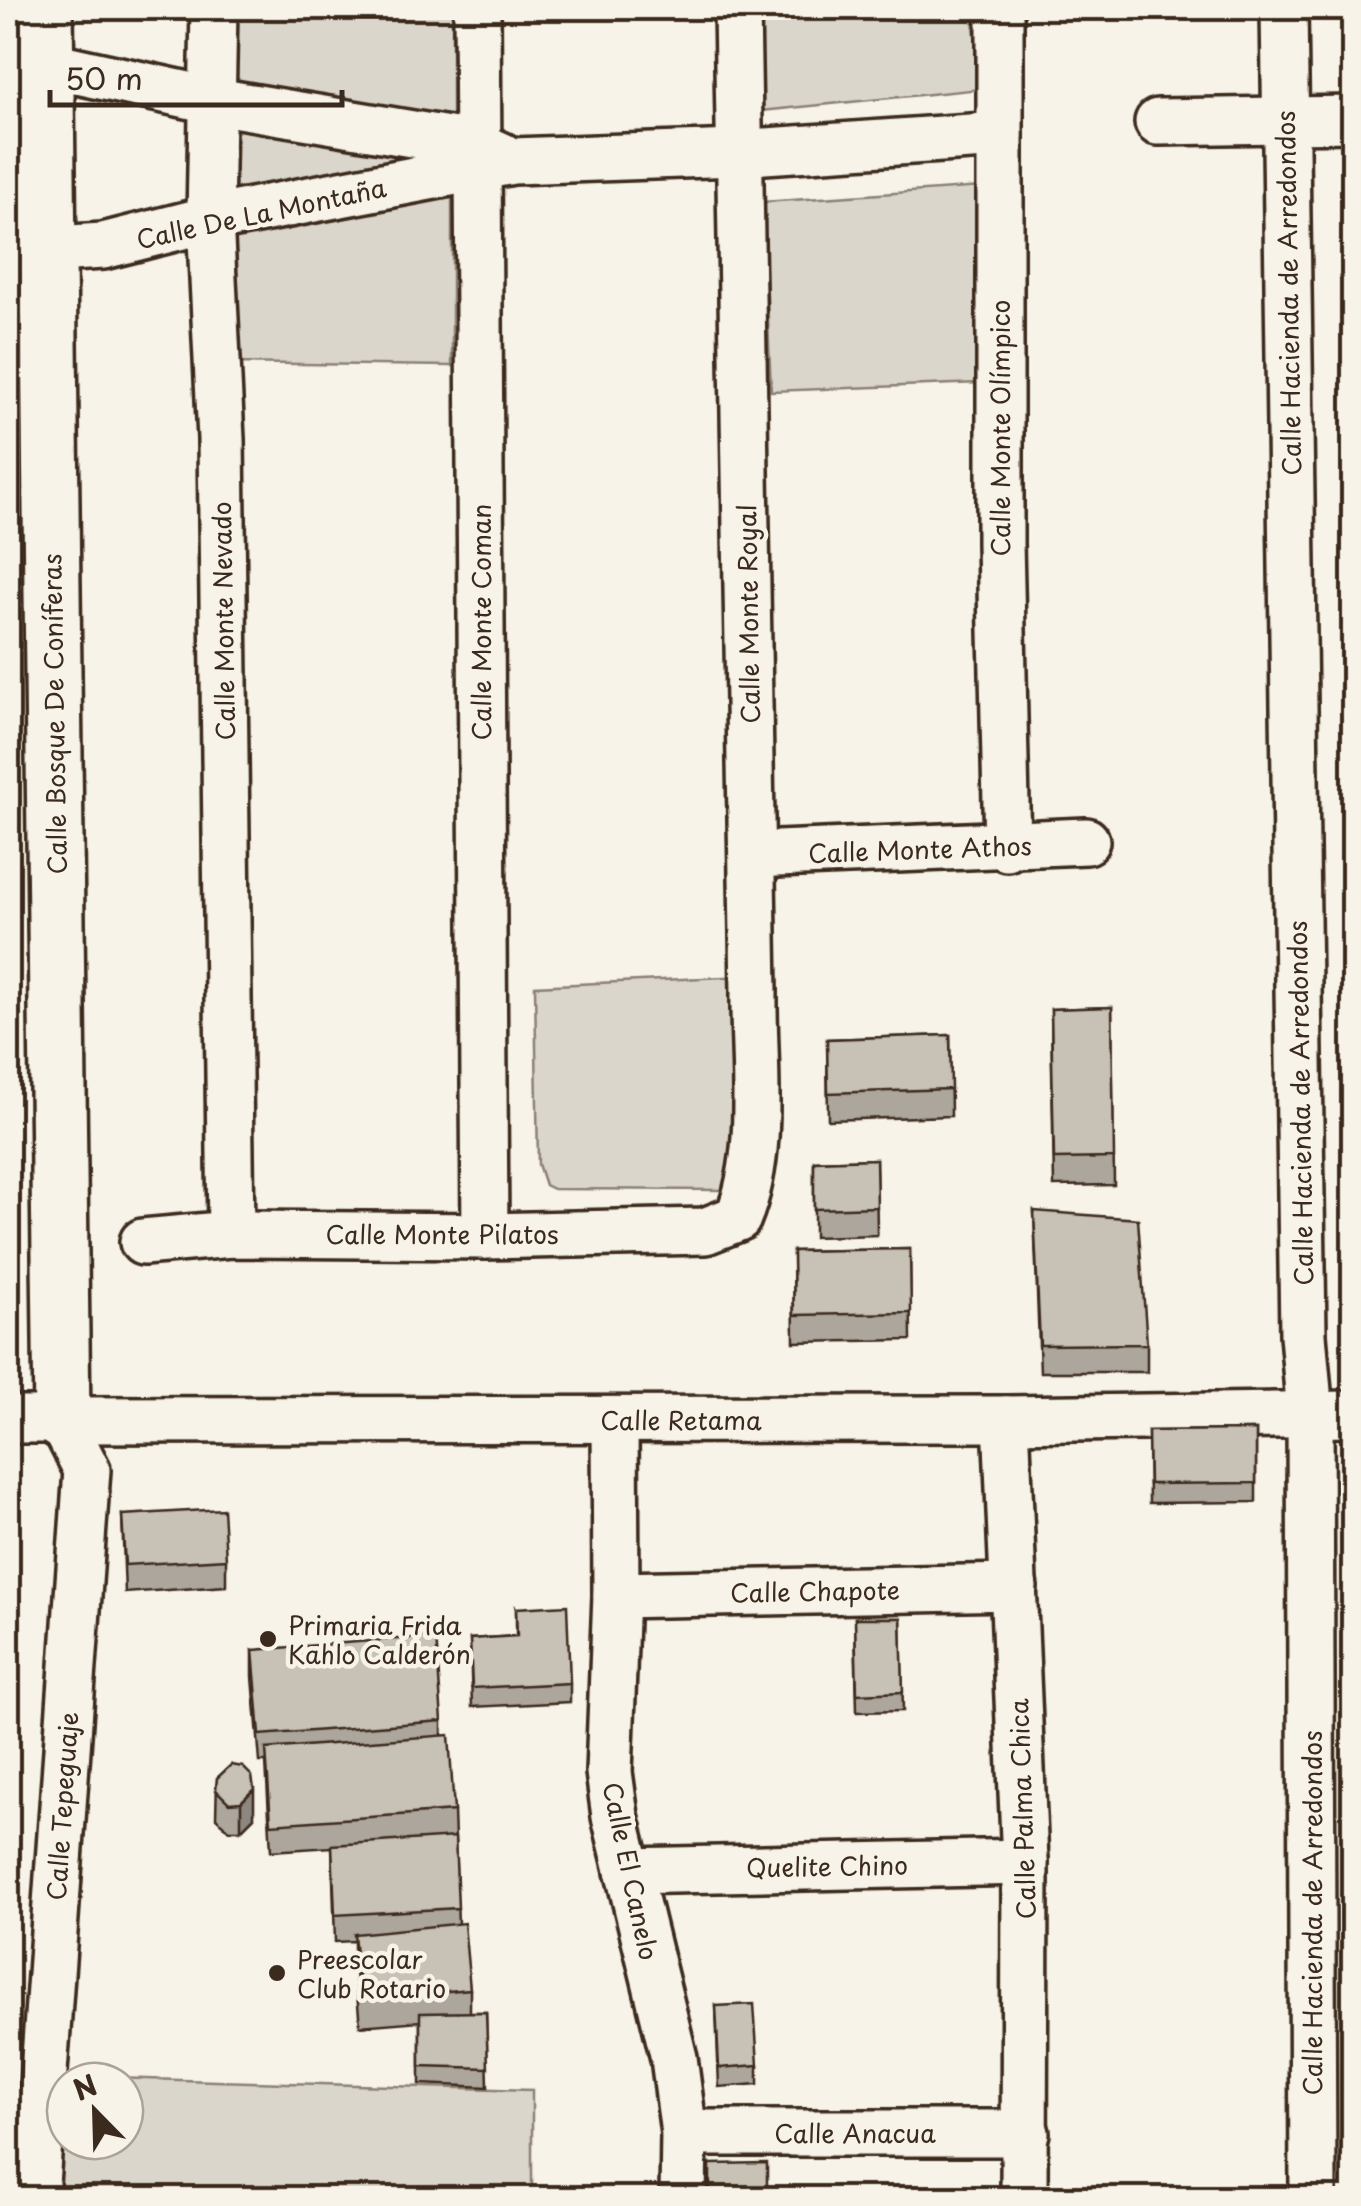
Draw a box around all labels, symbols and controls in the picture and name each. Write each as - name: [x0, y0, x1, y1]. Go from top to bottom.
- scale bar: [50, 45, 342, 107]
- text: 50 m: [65, 55, 143, 100]
- street label: Calle Hacienda de Arredondos: [1266, 110, 1310, 476]
- street label: Calle De La Montaña: [133, 168, 390, 258]
- street label: Calle Monte Olímpico: [981, 300, 1019, 556]
- street label: Calle Monte Nevado: [202, 501, 244, 741]
- street label: Calle Monte Coman: [462, 504, 500, 740]
- street label: Calle Monte Royal: [727, 504, 769, 724]
- street label: Calle Bosque De Coníferas: [32, 553, 76, 875]
- street label: Calle Monte Athos: [807, 826, 1033, 872]
- street label: Calle Hacienda de Arredondos: [1278, 920, 1322, 1286]
- street label: Calle Monte Pilatos: [325, 1215, 559, 1253]
- street label: Calle Retama: [600, 1401, 762, 1439]
- street label: Calle Chapote: [730, 1571, 900, 1611]
- place label: Primaria Frida Kahlo Calderón: [288, 1606, 471, 1673]
- marker: Primaria Frida Kahlo Calderón: [257, 1628, 279, 1650]
- street label: Calle Palma Chica: [999, 1698, 1045, 1920]
- street label: Calle Tepeguaje: [36, 1710, 88, 1902]
- street label: Calle Hacienda de Arredondos: [1293, 1730, 1331, 2096]
- street label: Calle El Canelo: [594, 1779, 668, 1963]
- street label: Quelite Chino: [746, 1846, 908, 1886]
- place label: Preescolar Club Rotario: [297, 1940, 446, 2007]
- marker: Preescolar Club Rotario: [266, 1962, 288, 1984]
- north arrow: [45, 2061, 145, 2161]
- text: N: [66, 2062, 103, 2111]
- street label: Calle Anacua: [774, 2114, 936, 2152]

